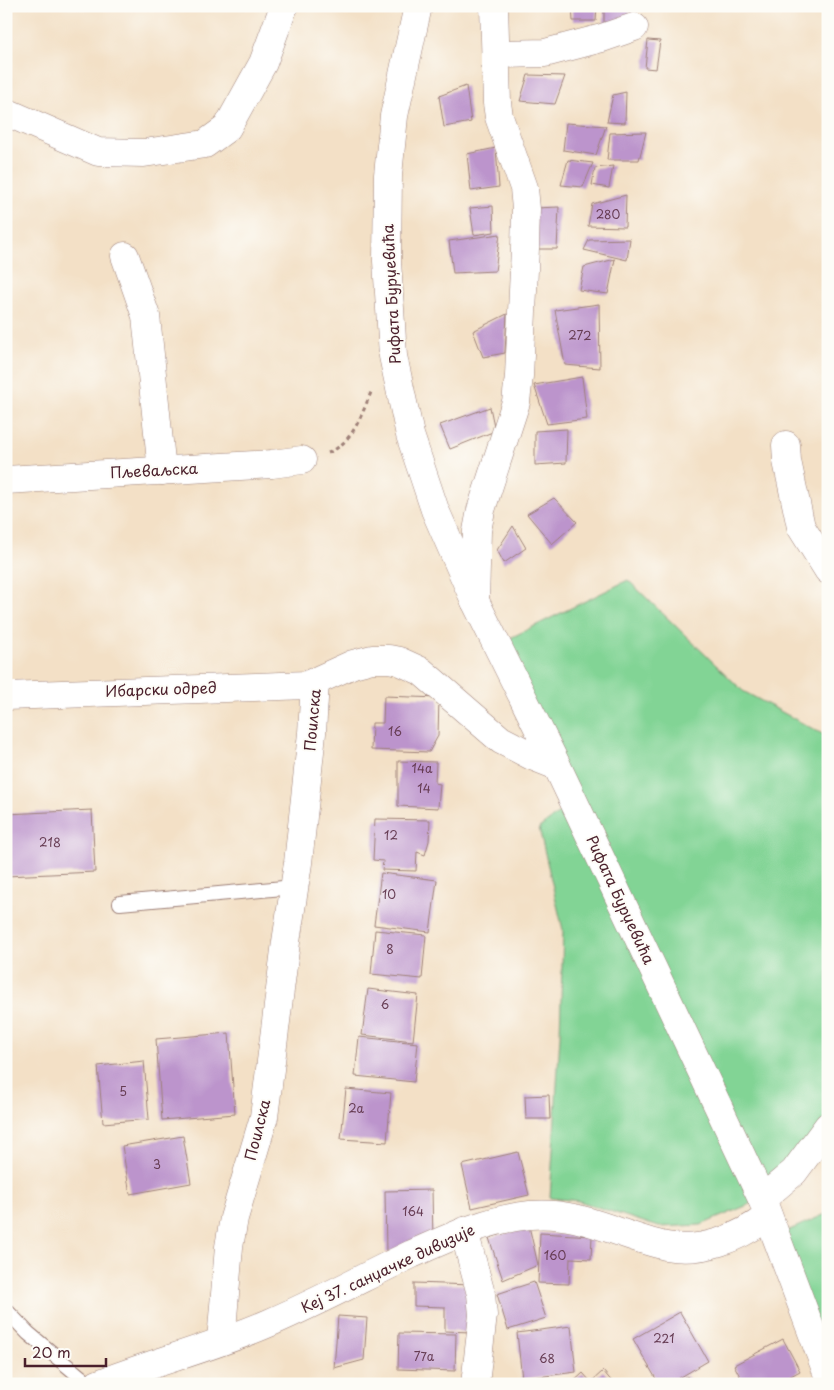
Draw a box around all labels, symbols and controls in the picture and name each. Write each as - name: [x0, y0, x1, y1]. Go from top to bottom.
- house number: 280: [596, 205, 621, 223]
- street label: Рифата Бурџевића: [375, 223, 406, 365]
- house number: 272: [568, 326, 592, 344]
- street label: Пљеваљска: [110, 456, 199, 483]
- street label: Ибарски одред: [105, 675, 217, 702]
- street label: Поилска: [297, 687, 326, 752]
- house number: 16: [388, 722, 402, 740]
- house number: 14a: [412, 759, 433, 777]
- house number: 14: [417, 779, 431, 797]
- house number: 12: [384, 826, 398, 844]
- street label: Рифата Бурџевића: [581, 831, 662, 968]
- house number: 218: [39, 833, 61, 851]
- house number: 10: [382, 885, 396, 903]
- house number: 8: [386, 940, 394, 958]
- house number: 6: [381, 995, 389, 1013]
- house number: 5: [119, 1082, 127, 1100]
- street label: Поилска: [238, 1096, 275, 1163]
- house number: 2a: [348, 1099, 364, 1117]
- house number: 3: [153, 1155, 161, 1173]
- house number: 164: [402, 1202, 424, 1220]
- street label: Кеј 37. санџачке дивизије: [297, 1217, 478, 1318]
- house number: 160: [544, 1246, 567, 1264]
- house number: 221: [653, 1329, 675, 1347]
- scale bar: [25, 1335, 106, 1367]
- text: 20 m: [32, 1340, 71, 1363]
- house number: 77a: [414, 1347, 435, 1365]
- house number: 68: [539, 1349, 555, 1367]

